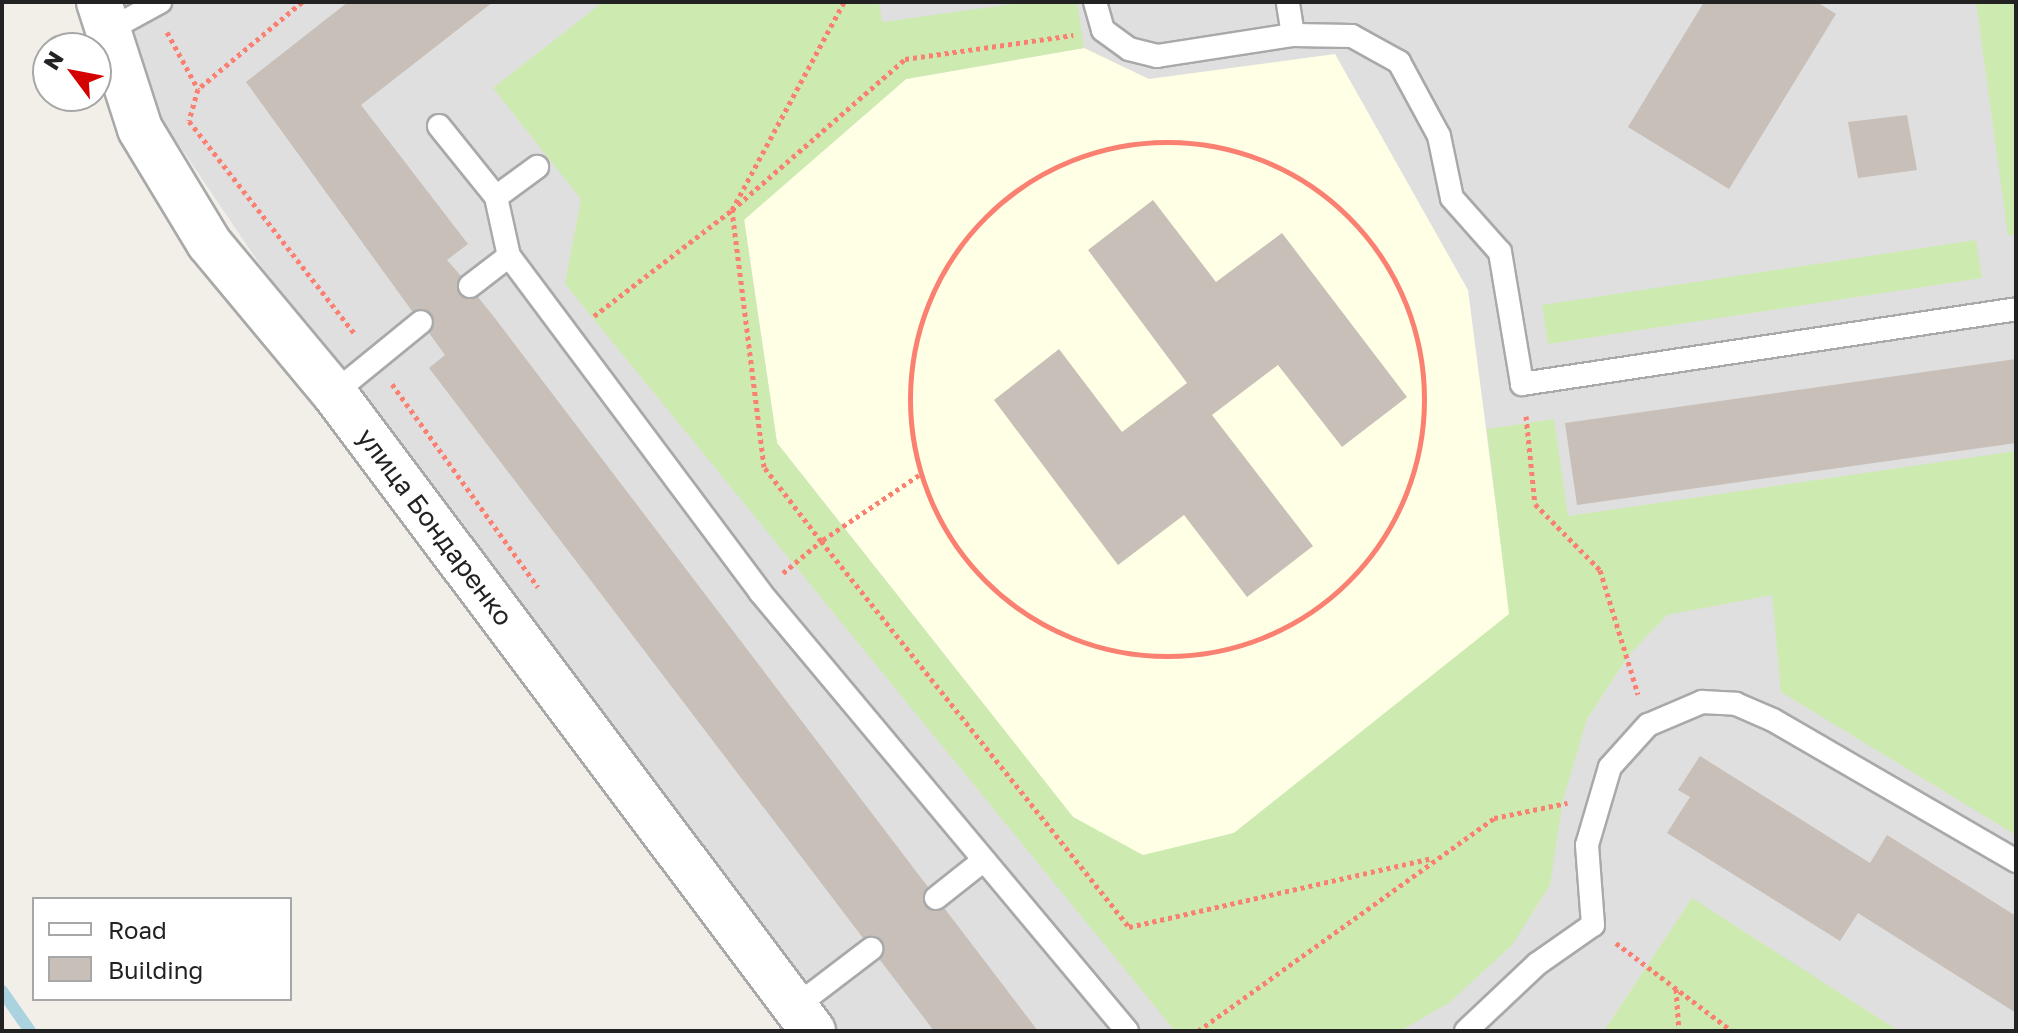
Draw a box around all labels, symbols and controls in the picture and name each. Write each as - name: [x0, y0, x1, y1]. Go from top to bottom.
- north arrow: [32, 32, 112, 112]
- text: N: [37, 46, 69, 74]
- street label: улица Бондаренко: [351, 422, 519, 632]
- legend: [32, 897, 292, 1001]
- text: Road: [108, 915, 167, 944]
- text: Building: [108, 955, 203, 984]

